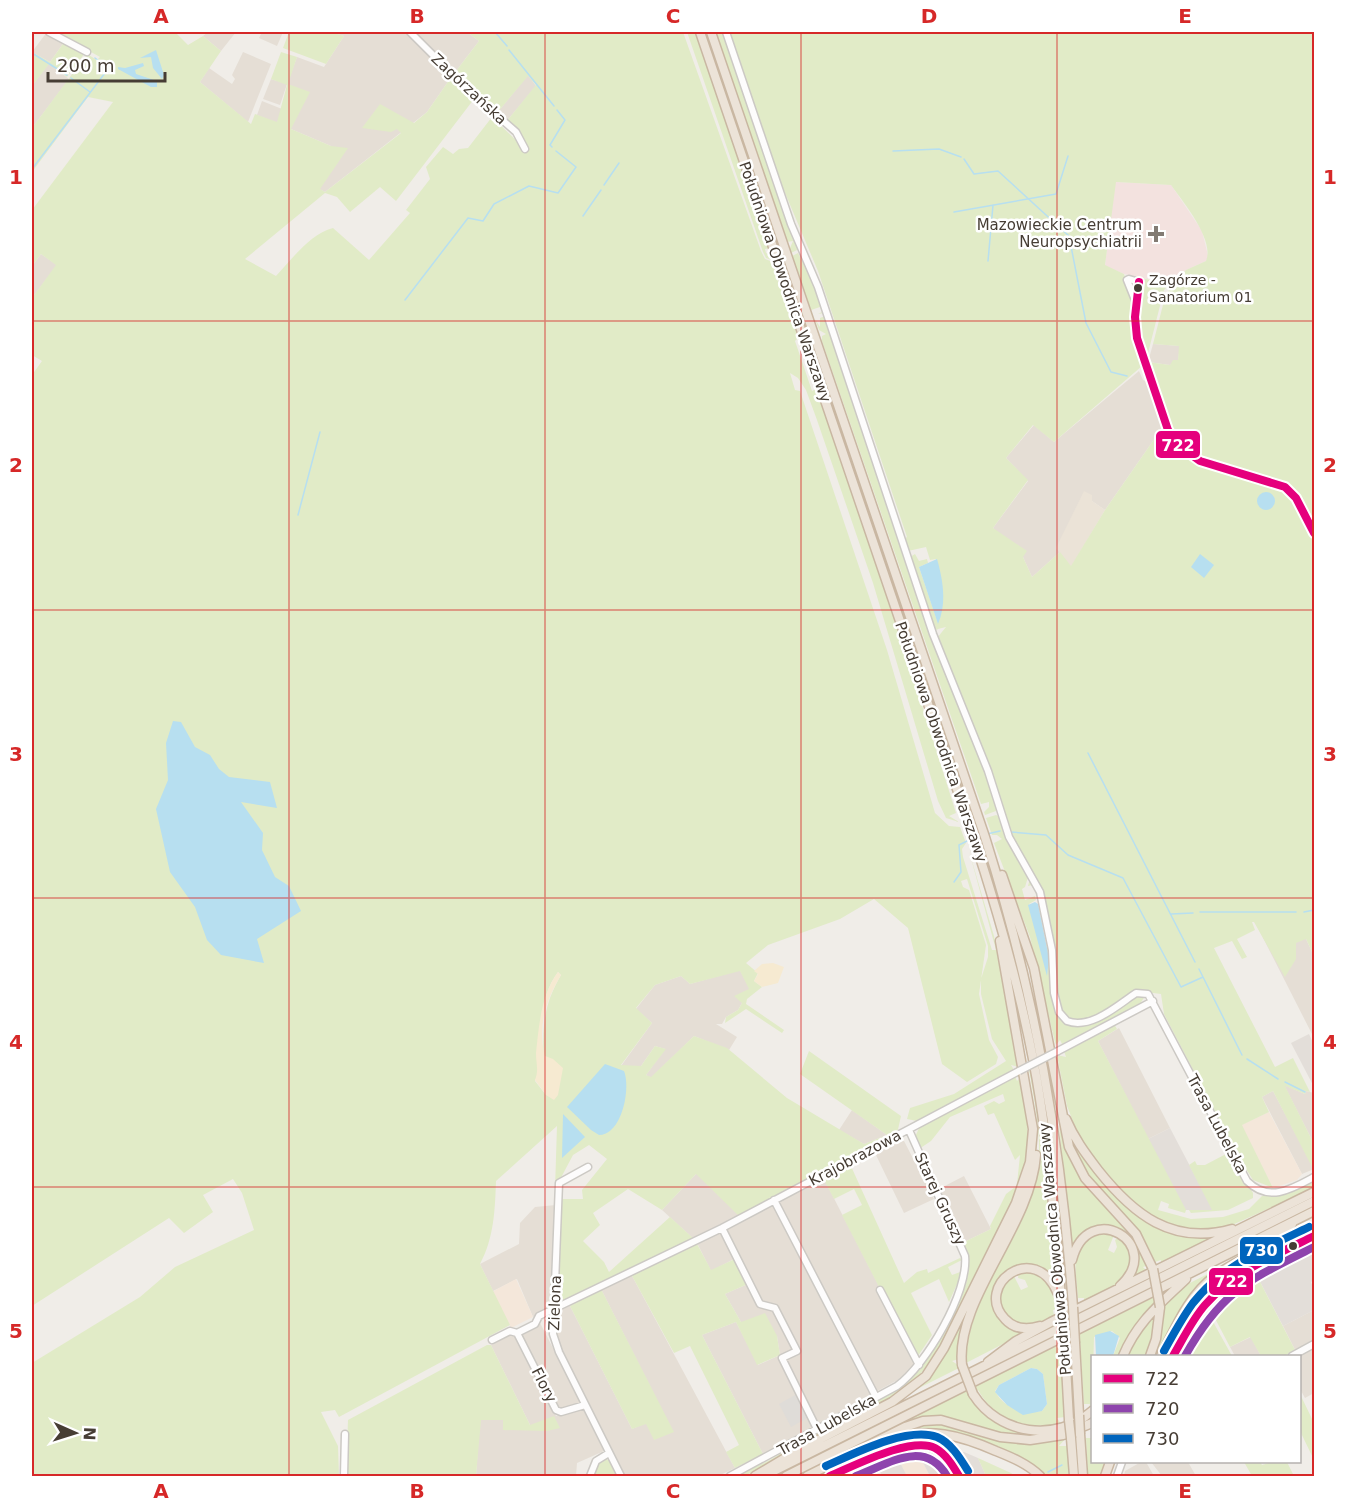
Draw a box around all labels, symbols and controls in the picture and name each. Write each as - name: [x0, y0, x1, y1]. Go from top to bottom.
- text: A: [153, 4, 169, 28]
- text: B: [409, 4, 425, 28]
- text: C: [666, 4, 680, 28]
- text: D: [921, 4, 937, 28]
- text: E: [1178, 4, 1192, 28]
- scale bar: [48, 45, 165, 83]
- street label: Zagórzańska: [428, 50, 510, 128]
- text: 200 m: [57, 55, 115, 76]
- street label: Południowa Obwodnica Warszawy: [735, 159, 835, 405]
- text: 1: [9, 165, 23, 189]
- text: 1: [1323, 165, 1337, 189]
- place label: Mazowieckie Centrum Neuropsychiatrii: [977, 216, 1142, 251]
- marker: Mazowieckie Centrum Neuropsychiatrii: [1147, 225, 1165, 243]
- place label: Zagórze - Sanatorium 01: [1149, 272, 1252, 305]
- marker: Zagórze - Sanatorium 01: [1132, 282, 1144, 294]
- line badge: 722: [1155, 430, 1201, 459]
- text: 722: [1161, 436, 1195, 455]
- text: 2: [9, 453, 23, 477]
- text: 2: [1323, 453, 1337, 477]
- street label: Południowa Obwodnica Warszawy: [891, 619, 991, 865]
- text: 3: [9, 742, 23, 766]
- text: 3: [1323, 742, 1337, 766]
- text: 4: [9, 1030, 23, 1054]
- text: 4: [1323, 1030, 1337, 1054]
- street label: Trasa Lubelska: [1183, 1070, 1251, 1177]
- street label: Południowa Obwodnica Warszawy: [1035, 1122, 1075, 1376]
- street label: Krajobrazowa: [806, 1126, 904, 1190]
- street label: Starej Gruszy: [911, 1150, 969, 1248]
- line badge: 730: [1239, 1236, 1284, 1265]
- unlabelled marker: [1287, 1240, 1299, 1252]
- text: 730: [1244, 1241, 1278, 1260]
- line badge: 722: [1208, 1267, 1254, 1296]
- text: 722: [1214, 1272, 1248, 1291]
- street label: Zielona: [545, 1275, 565, 1331]
- text: 5: [9, 1319, 23, 1343]
- text: 5: [1323, 1319, 1337, 1343]
- legend: [1091, 1355, 1301, 1463]
- street label: Flory: [528, 1364, 560, 1406]
- text: 722: [1145, 1368, 1179, 1389]
- street label: Trasa Lubelska: [774, 1390, 879, 1460]
- text: 720: [1145, 1398, 1179, 1419]
- north arrow: [45, 1403, 105, 1463]
- text: N: [80, 1427, 99, 1441]
- text: 730: [1145, 1428, 1179, 1449]
- text: A: [153, 1479, 169, 1503]
- text: B: [409, 1479, 425, 1503]
- text: C: [666, 1479, 680, 1503]
- text: D: [921, 1479, 937, 1503]
- text: E: [1178, 1479, 1192, 1503]

